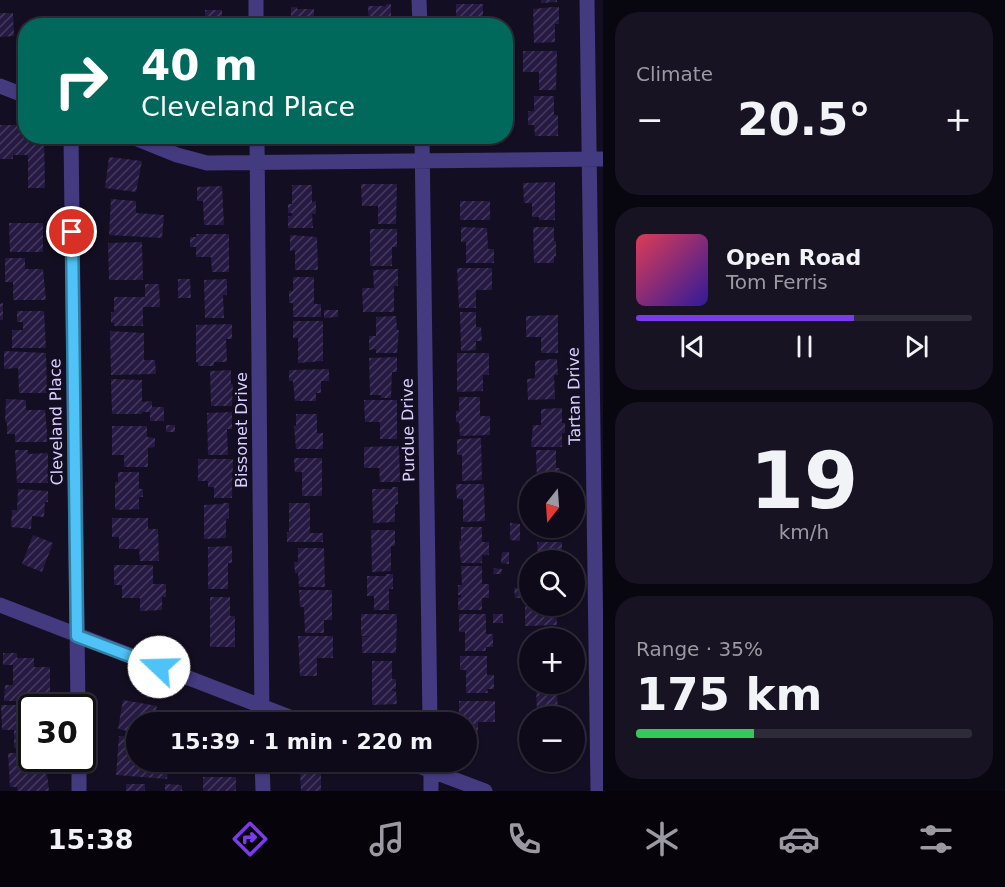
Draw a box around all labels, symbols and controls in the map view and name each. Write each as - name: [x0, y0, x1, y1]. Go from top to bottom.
- text: 40 m: [141, 41, 258, 90]
- icon: right: [42, 42, 120, 120]
- text: Climate: [636, 62, 713, 86]
- text: Cleveland Place: [141, 91, 355, 122]
- text: 20.5°: [737, 93, 871, 146]
- text: −: [636, 100, 664, 139]
- text: +: [944, 100, 972, 139]
- pin: [46, 206, 97, 257]
- icon: arrive: [55, 215, 88, 248]
- text: Open Road: [726, 245, 861, 270]
- text: Tom Ferris: [726, 270, 828, 294]
- icon: previous: [676, 330, 709, 363]
- icon: pause: [788, 330, 821, 363]
- icon: next: [900, 330, 933, 363]
- street label: Tartan Drive: [564, 347, 584, 446]
- street label: Cleveland Place: [45, 358, 67, 486]
- street label: Bissonet Drive: [232, 372, 251, 488]
- street label: Purdue Drive: [398, 378, 418, 482]
- text: 19: [750, 436, 858, 526]
- north arrow: [519, 472, 585, 538]
- map controls: [519, 472, 585, 772]
- text: km/h: [779, 520, 829, 544]
- button: search: [519, 550, 585, 616]
- button: +: [519, 628, 585, 694]
- position arrow: [127, 635, 191, 699]
- text: Range · 35%: [636, 637, 763, 661]
- text: 175 km: [636, 668, 822, 721]
- speed limit sign: 30: [18, 694, 96, 772]
- button: −: [519, 706, 585, 772]
- text: 15:39 · 1 min · 220 m: [170, 729, 433, 754]
- icon: directions: [229, 818, 271, 860]
- icon: music: [366, 818, 408, 860]
- icon: phone: [503, 818, 545, 860]
- icon: climate: [641, 818, 683, 860]
- icon: car: [778, 818, 820, 860]
- icon: filters: [915, 818, 957, 860]
- text: 15:38: [48, 824, 134, 855]

